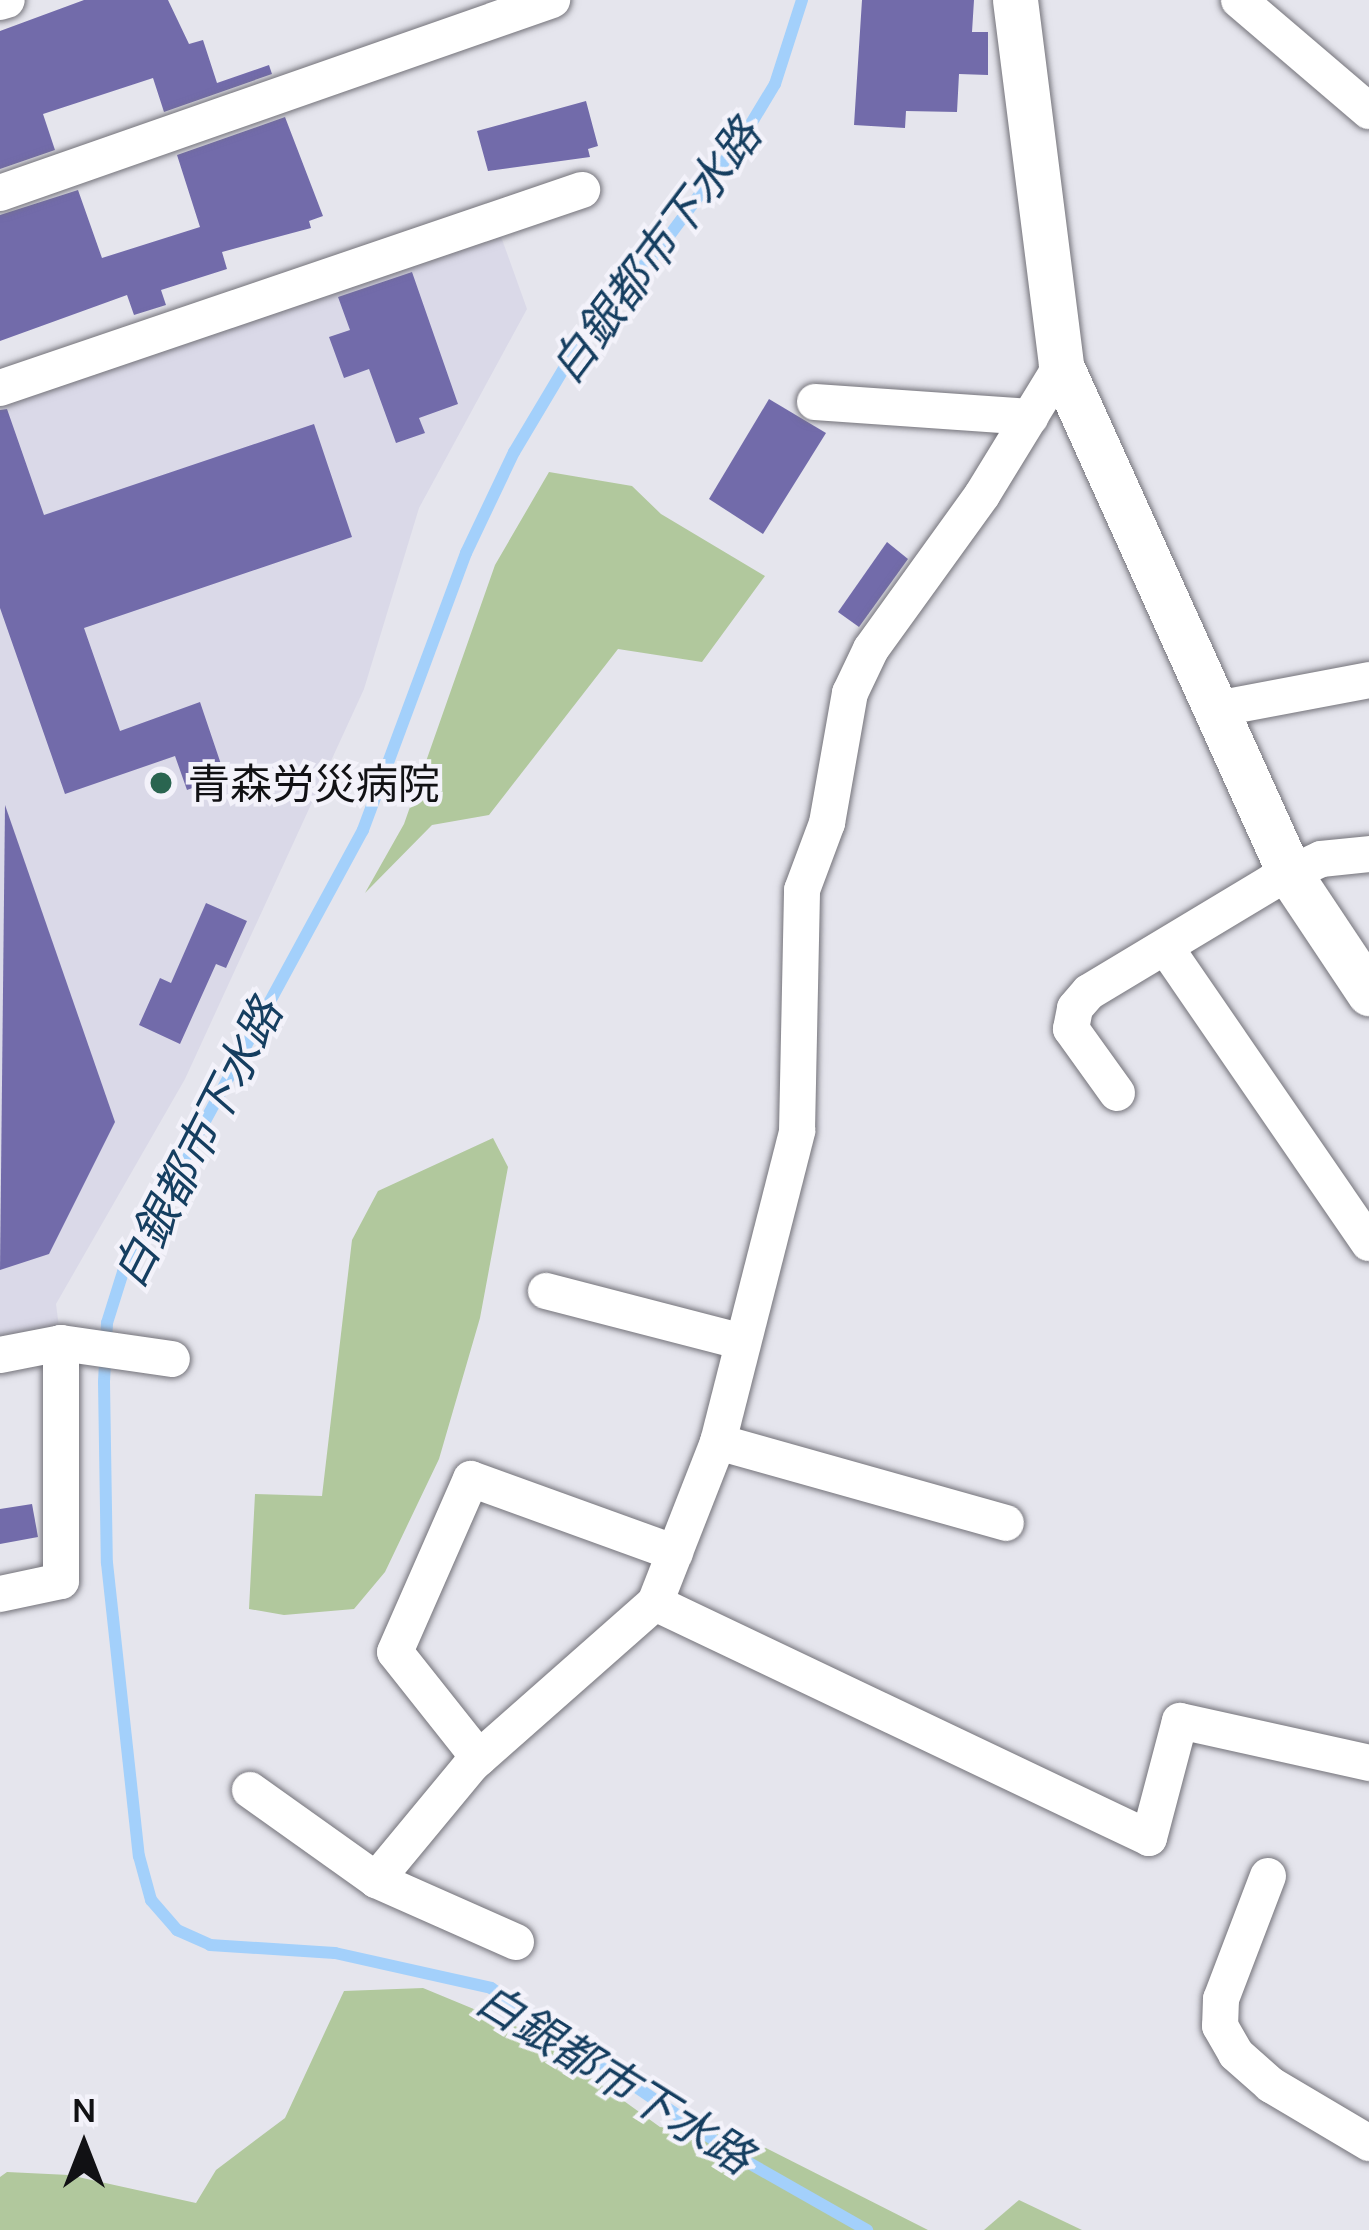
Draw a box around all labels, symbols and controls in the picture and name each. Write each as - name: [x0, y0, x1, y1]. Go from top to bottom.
- water label: 白銀都市下水路: [539, 109, 771, 393]
- place label: 青森労災病院: [188, 758, 440, 808]
- marker: 青森労災病院: [145, 767, 177, 799]
- water label: 白銀都市下水路: [101, 990, 293, 1296]
- water label: 白銀都市下水路: [467, 1972, 763, 2184]
- north arrow: [24, 2086, 144, 2206]
- text: N: [72, 2087, 96, 2132]

